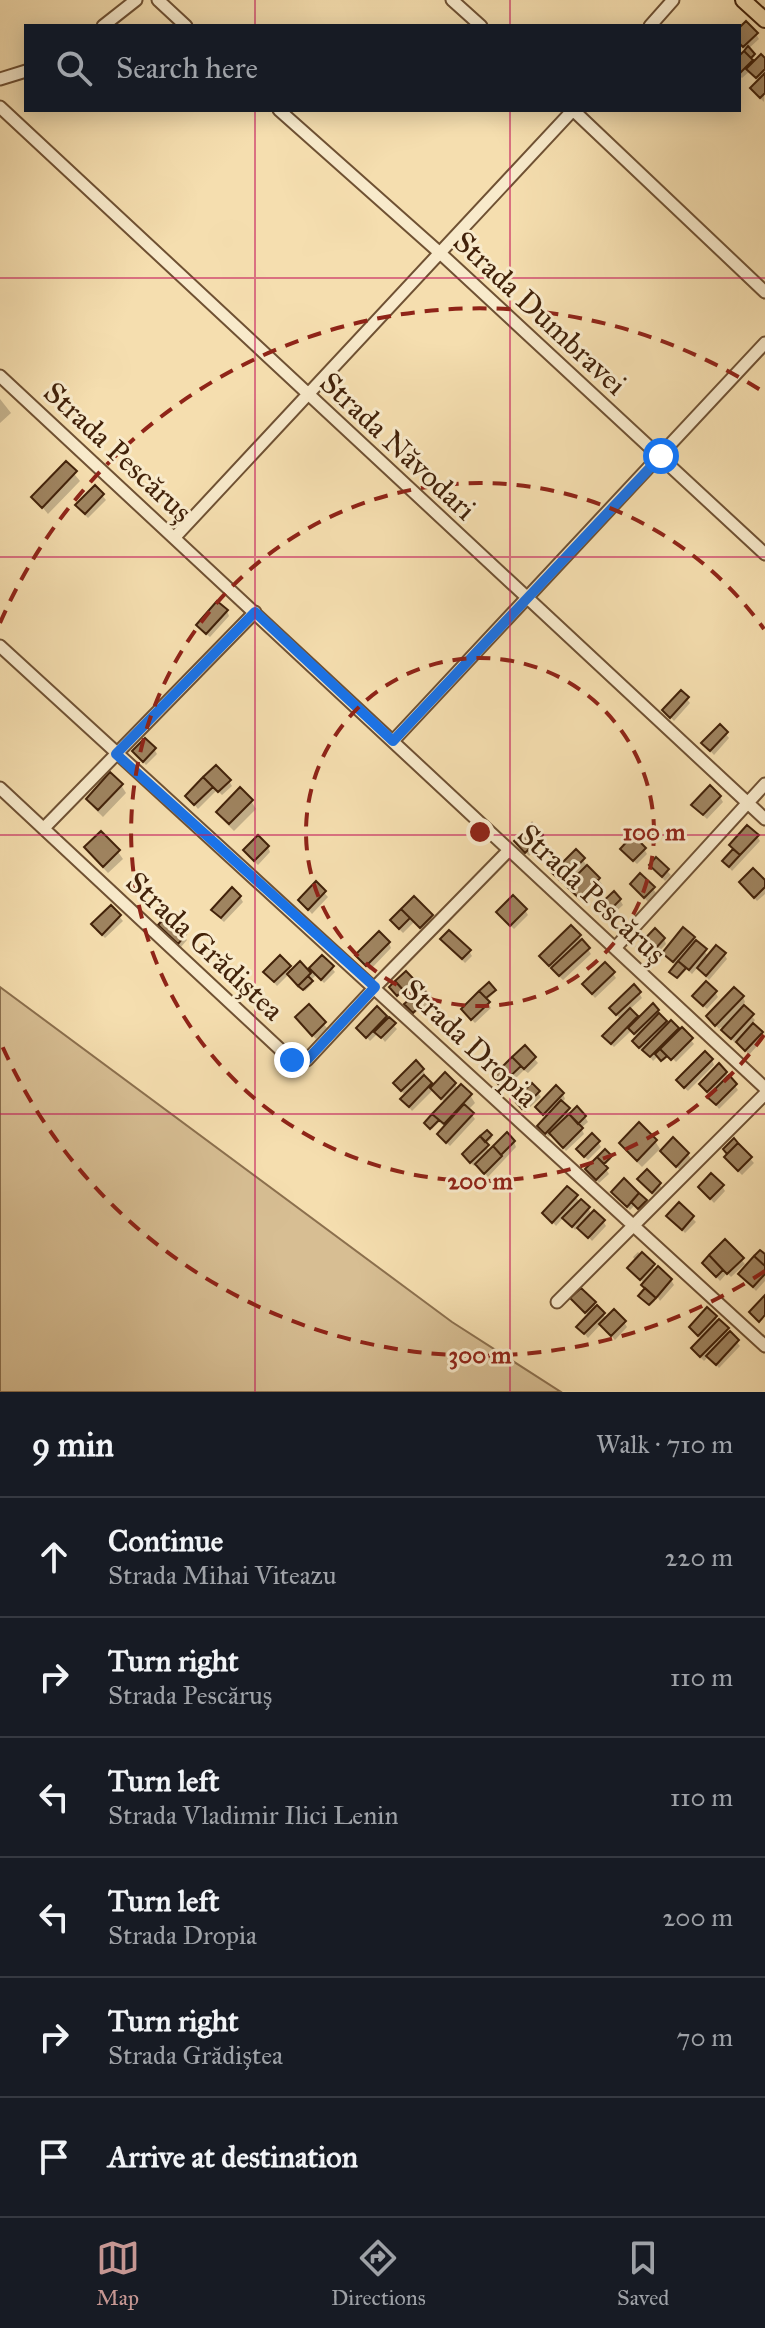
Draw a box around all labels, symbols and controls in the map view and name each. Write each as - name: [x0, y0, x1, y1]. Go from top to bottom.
- search box: [24, 24, 741, 112]
- icon: search: [52, 46, 96, 90]
- text: Search here: [116, 50, 258, 86]
- street label: Strada Dumbravei: [446, 224, 634, 402]
- street label: Strada Năvodari: [313, 365, 483, 527]
- street label: Strada Pescăruș: [36, 374, 200, 530]
- route start: [643, 438, 679, 474]
- street label: Strada Pescăruș: [510, 816, 674, 972]
- text: 100 m: [623, 817, 686, 847]
- centre of rings: [466, 818, 494, 846]
- street label: Strada Grădiștea: [119, 864, 291, 1028]
- street label: Strada Dropia: [395, 971, 545, 1115]
- route end: [274, 1042, 310, 1078]
- text: 200 m: [447, 1166, 513, 1196]
- text: 300 m: [449, 1340, 512, 1370]
- text: 9 min: [32, 1424, 114, 1465]
- text: Walk · 710 m: [596, 1428, 733, 1460]
- text: Continue: [108, 1523, 223, 1559]
- icon: ahead: [32, 1535, 76, 1579]
- text: 220 m: [665, 1541, 733, 1573]
- text: Strada Mihai Viteazu: [108, 1559, 337, 1591]
- text: Turn right: [108, 1643, 239, 1679]
- icon: right: [32, 1655, 76, 1699]
- text: 110 m: [670, 1661, 733, 1693]
- text: Strada Pescăruș: [108, 1679, 272, 1711]
- text: Turn left: [108, 1763, 219, 1799]
- icon: left: [32, 1775, 76, 1819]
- text: 110 m: [670, 1781, 733, 1813]
- text: Strada Vladimir Ilici Lenin: [108, 1799, 398, 1831]
- text: Turn left: [108, 1883, 219, 1919]
- icon: left: [32, 1895, 76, 1939]
- text: 200 m: [662, 1901, 733, 1933]
- text: Strada Dropia: [108, 1919, 257, 1951]
- text: Turn right: [108, 2003, 239, 2039]
- icon: right: [32, 2015, 76, 2059]
- text: 70 m: [677, 2021, 733, 2053]
- text: Strada Grădiștea: [108, 2039, 283, 2071]
- icon: arrive: [32, 2135, 76, 2179]
- text: Arrive at destination: [108, 2139, 358, 2175]
- tab: Map: [96, 2236, 140, 2311]
- tab: Directions: [331, 2236, 426, 2311]
- tab: Saved: [617, 2236, 669, 2311]

